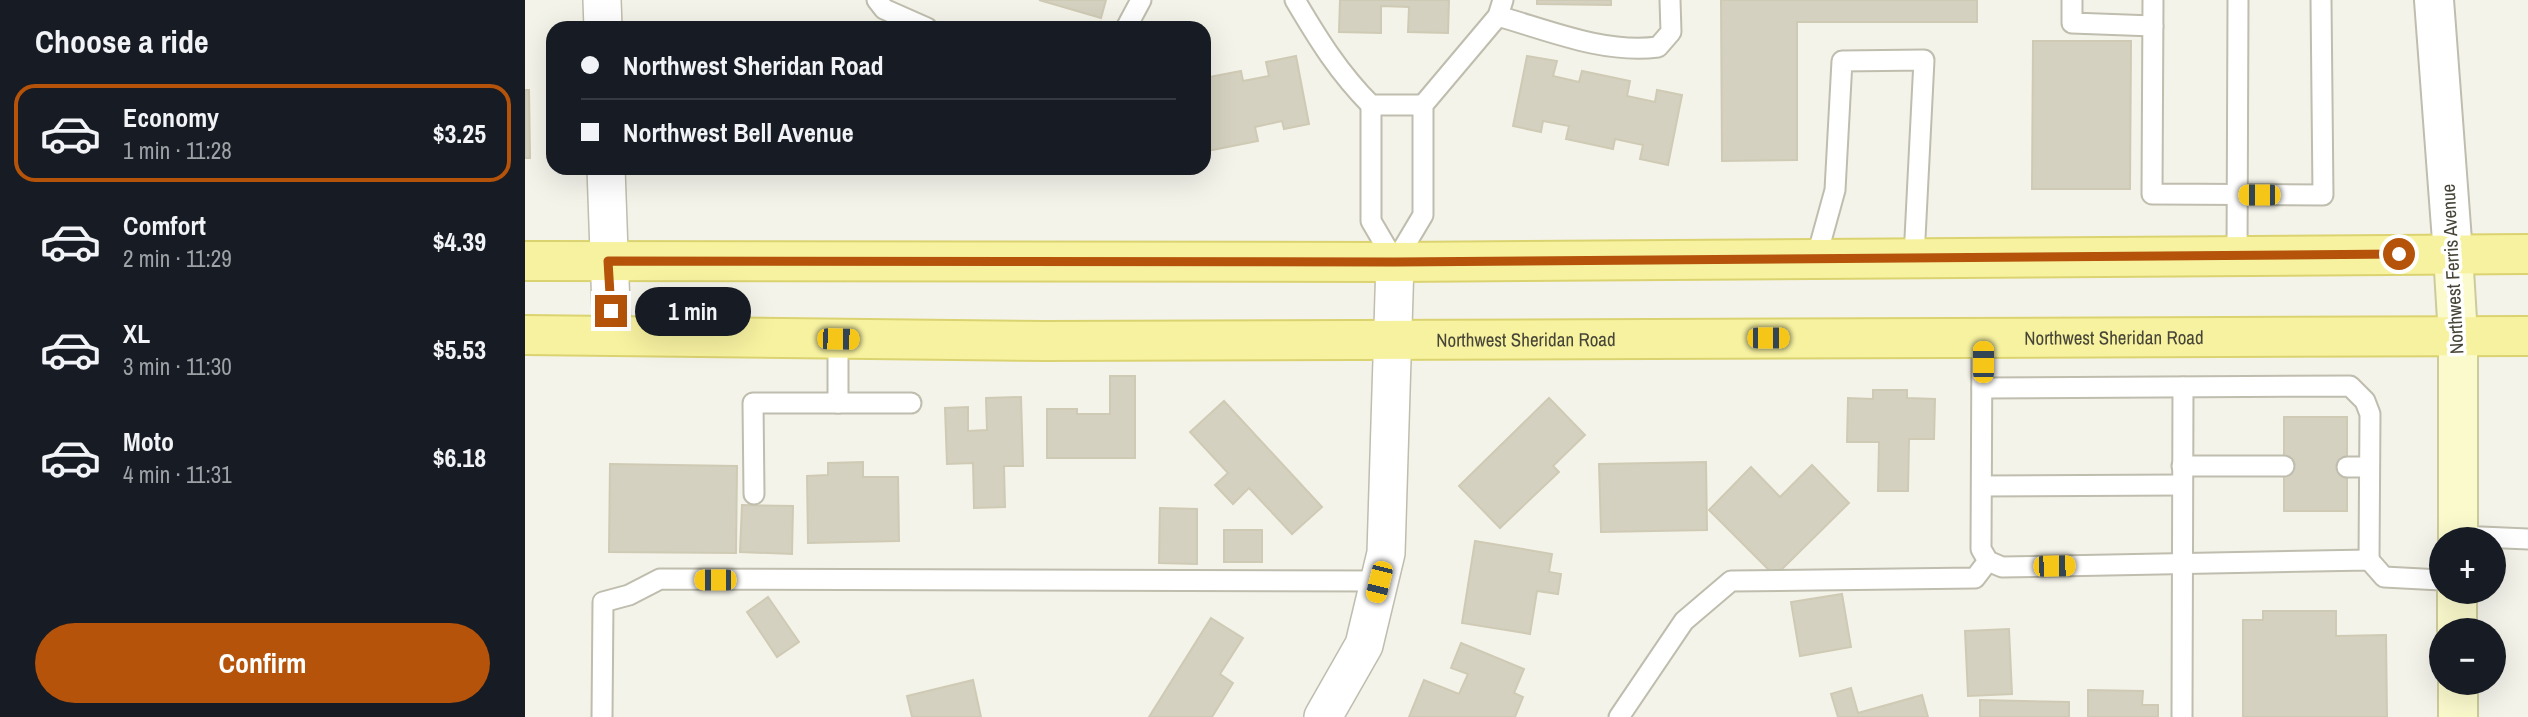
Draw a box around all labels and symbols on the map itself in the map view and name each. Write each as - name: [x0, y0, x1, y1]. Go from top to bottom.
- street label: Northwest Ferris Avenue: [2435, 183, 2469, 355]
- car: [2239, 185, 2281, 206]
- route start: [2383, 238, 2415, 270]
- callout: 1 min: [635, 286, 751, 336]
- route end: [595, 295, 627, 327]
- street label: Northwest Sheridan Road: [2024, 324, 2204, 351]
- street label: Northwest Sheridan Road: [1436, 326, 1616, 353]
- car: [817, 328, 860, 350]
- car: [1748, 328, 1790, 349]
- car: [1973, 341, 1994, 383]
- car: [2033, 555, 2076, 577]
- car: [1364, 559, 1395, 605]
- car: [695, 570, 737, 591]

